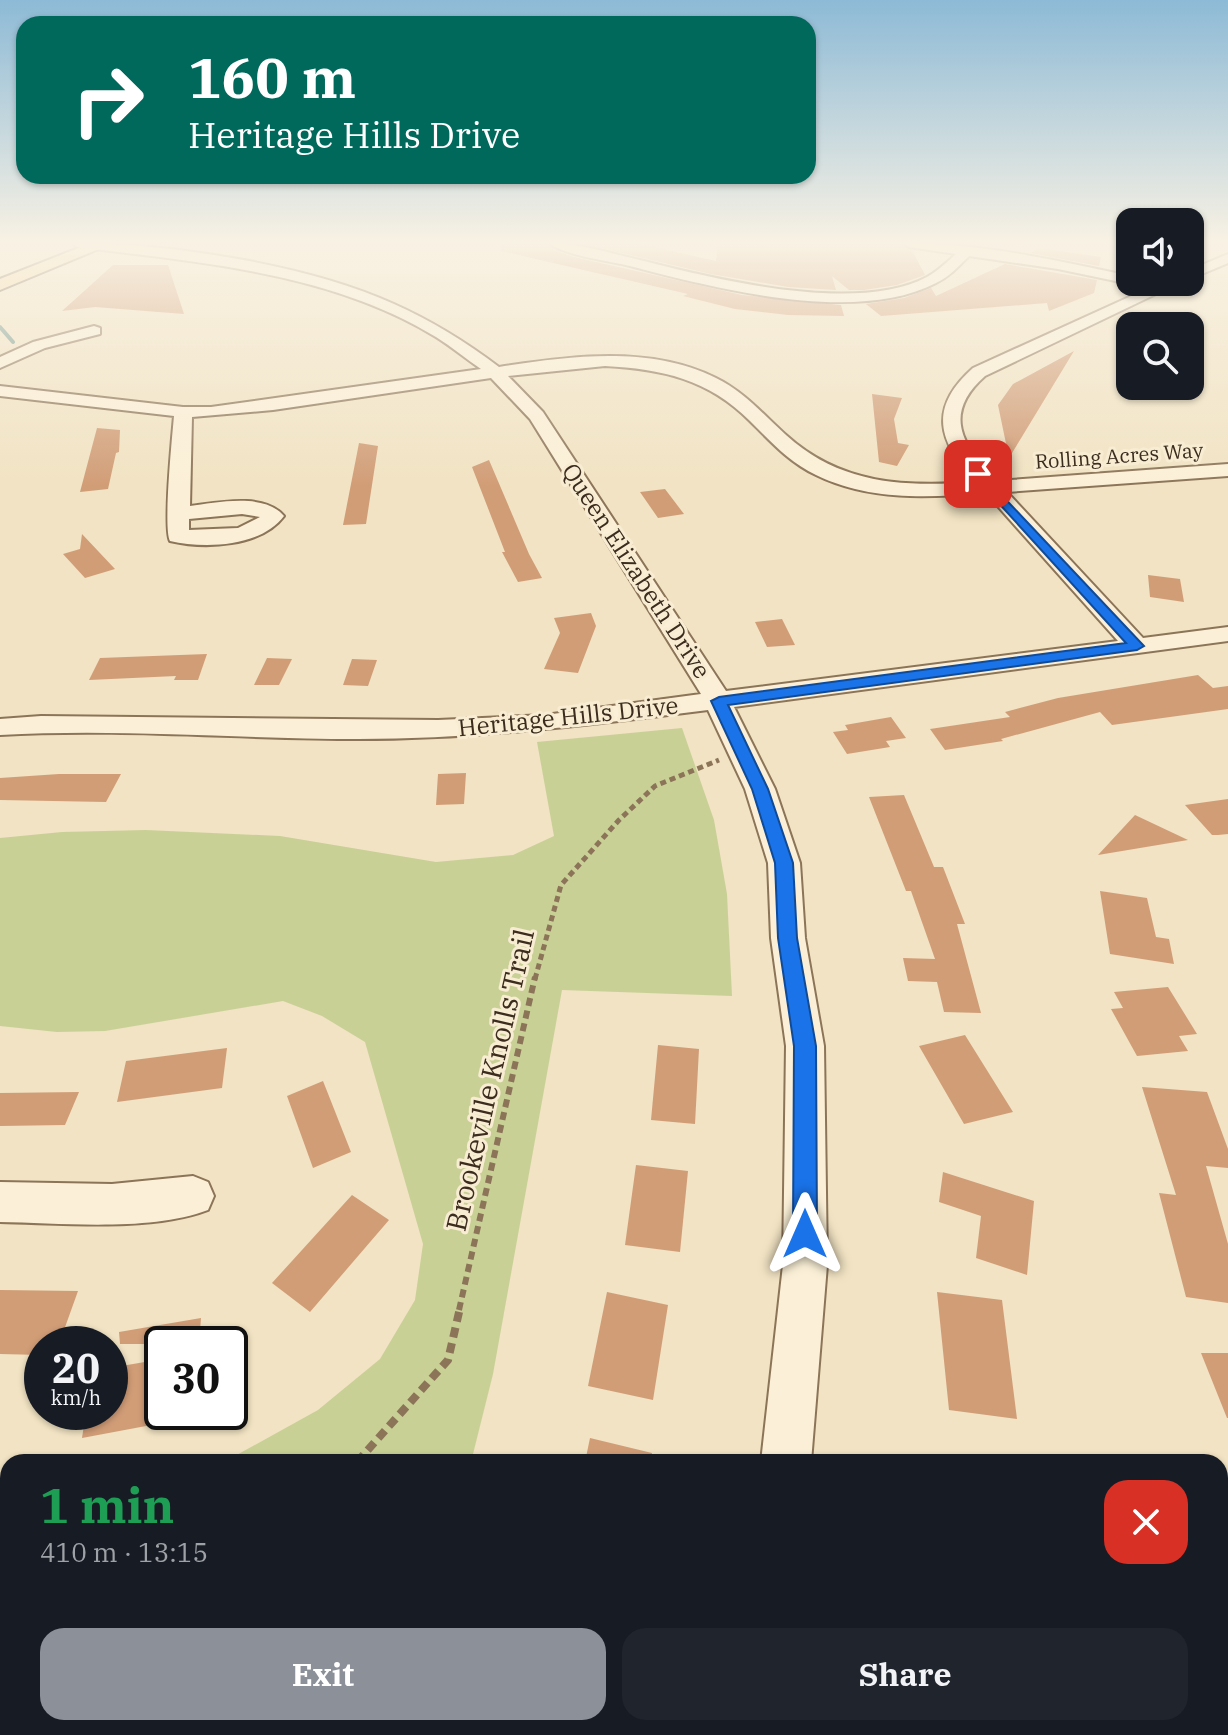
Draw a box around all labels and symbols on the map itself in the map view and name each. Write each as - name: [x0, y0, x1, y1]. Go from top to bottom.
- street label: Rolling Acres Way: [1034, 436, 1204, 475]
- pin: [944, 440, 1012, 508]
- street label: Queen Elizabeth Drive: [555, 457, 719, 684]
- street label: Heritage Hills Drive: [456, 689, 680, 743]
- street label: Brookeville Knolls Trail: [437, 925, 542, 1235]
- position arrow: [763, 1192, 847, 1276]
- speed limit sign: 30: [144, 1326, 248, 1430]

